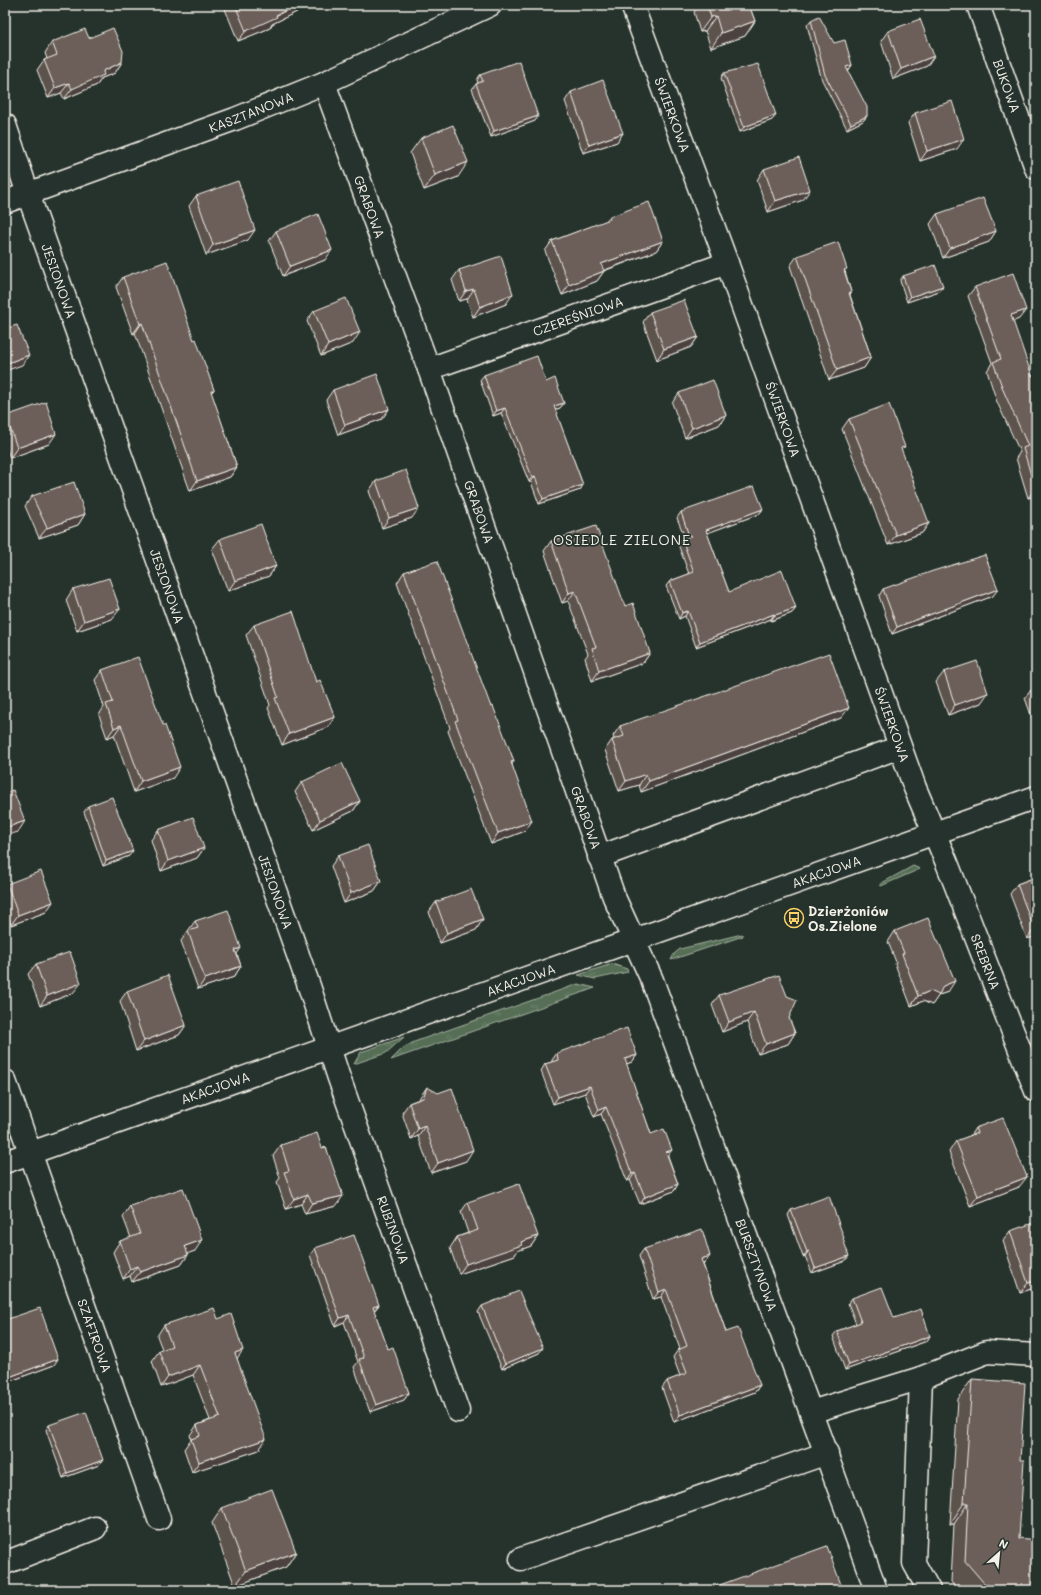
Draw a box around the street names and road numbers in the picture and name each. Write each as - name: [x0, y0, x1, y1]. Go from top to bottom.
- street label: BUKOWA: [990, 57, 1025, 115]
- street label: ŚWIERKOWA: [651, 75, 695, 155]
- street label: KASZTANOWA: [206, 87, 296, 136]
- street label: GRABOWA: [351, 173, 389, 241]
- street label: JESIONOWA: [38, 241, 80, 321]
- street label: CZEREŚNIOWA: [530, 292, 625, 339]
- street label: ŚWIERKOWA: [762, 379, 805, 459]
- street label: GRABOWA: [461, 478, 498, 546]
- street label: JESIONOWA: [147, 546, 189, 626]
- street label: ŚWIERKOWA: [871, 684, 914, 764]
- street label: GRABOWA: [568, 784, 606, 851]
- street label: AKACJOWA: [789, 851, 863, 891]
- street label: JESIONOWA: [255, 852, 297, 931]
- street label: SREBRNA: [967, 931, 1004, 992]
- street label: AKACJOWA: [484, 959, 558, 1000]
- street label: AKACJOWA: [178, 1067, 252, 1107]
- street label: RUBINOWA: [374, 1193, 414, 1266]
- street label: BURSZTYNOWA: [732, 1216, 782, 1313]
- street label: SZAFIROWA: [74, 1296, 116, 1375]

